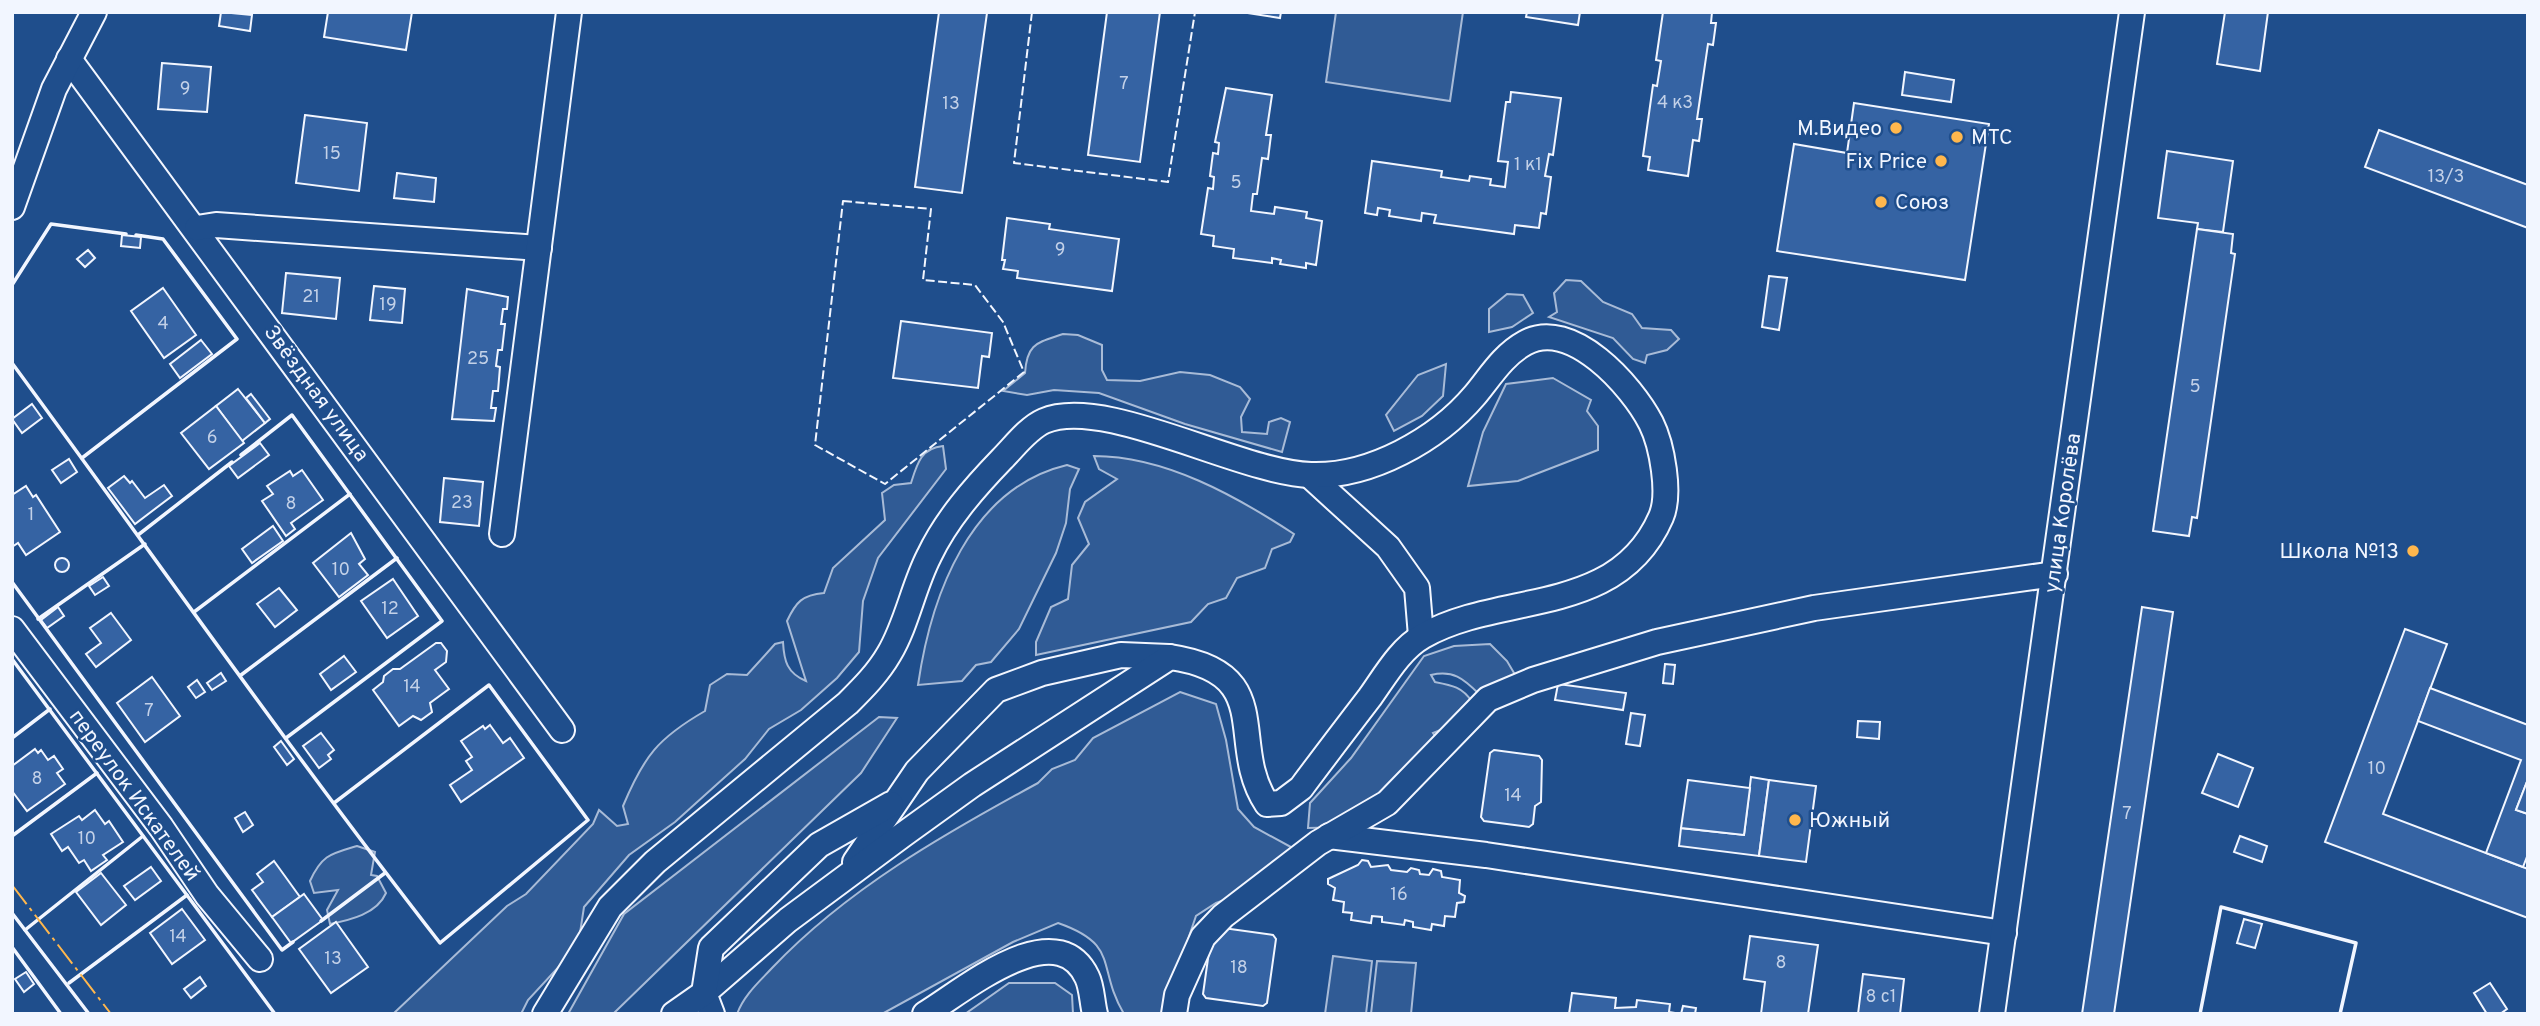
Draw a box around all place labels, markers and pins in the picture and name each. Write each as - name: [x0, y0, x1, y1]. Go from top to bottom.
- place label: М.Видео: [1797, 116, 1882, 143]
- marker: М.Видео: [1888, 120, 1904, 136]
- place label: МТС: [1971, 125, 2013, 152]
- marker: МТС: [1949, 129, 1965, 145]
- place label: Fix Price: [1845, 149, 1927, 176]
- marker: Fix Price: [1933, 153, 1949, 169]
- place label: Союз: [1895, 190, 1949, 217]
- marker: Союз: [1873, 194, 1889, 210]
- place label: Школа №13: [2280, 539, 2399, 566]
- marker: Школа №13: [2405, 543, 2421, 559]
- place label: Южный: [1809, 808, 1890, 835]
- marker: Южный: [1787, 812, 1803, 828]

